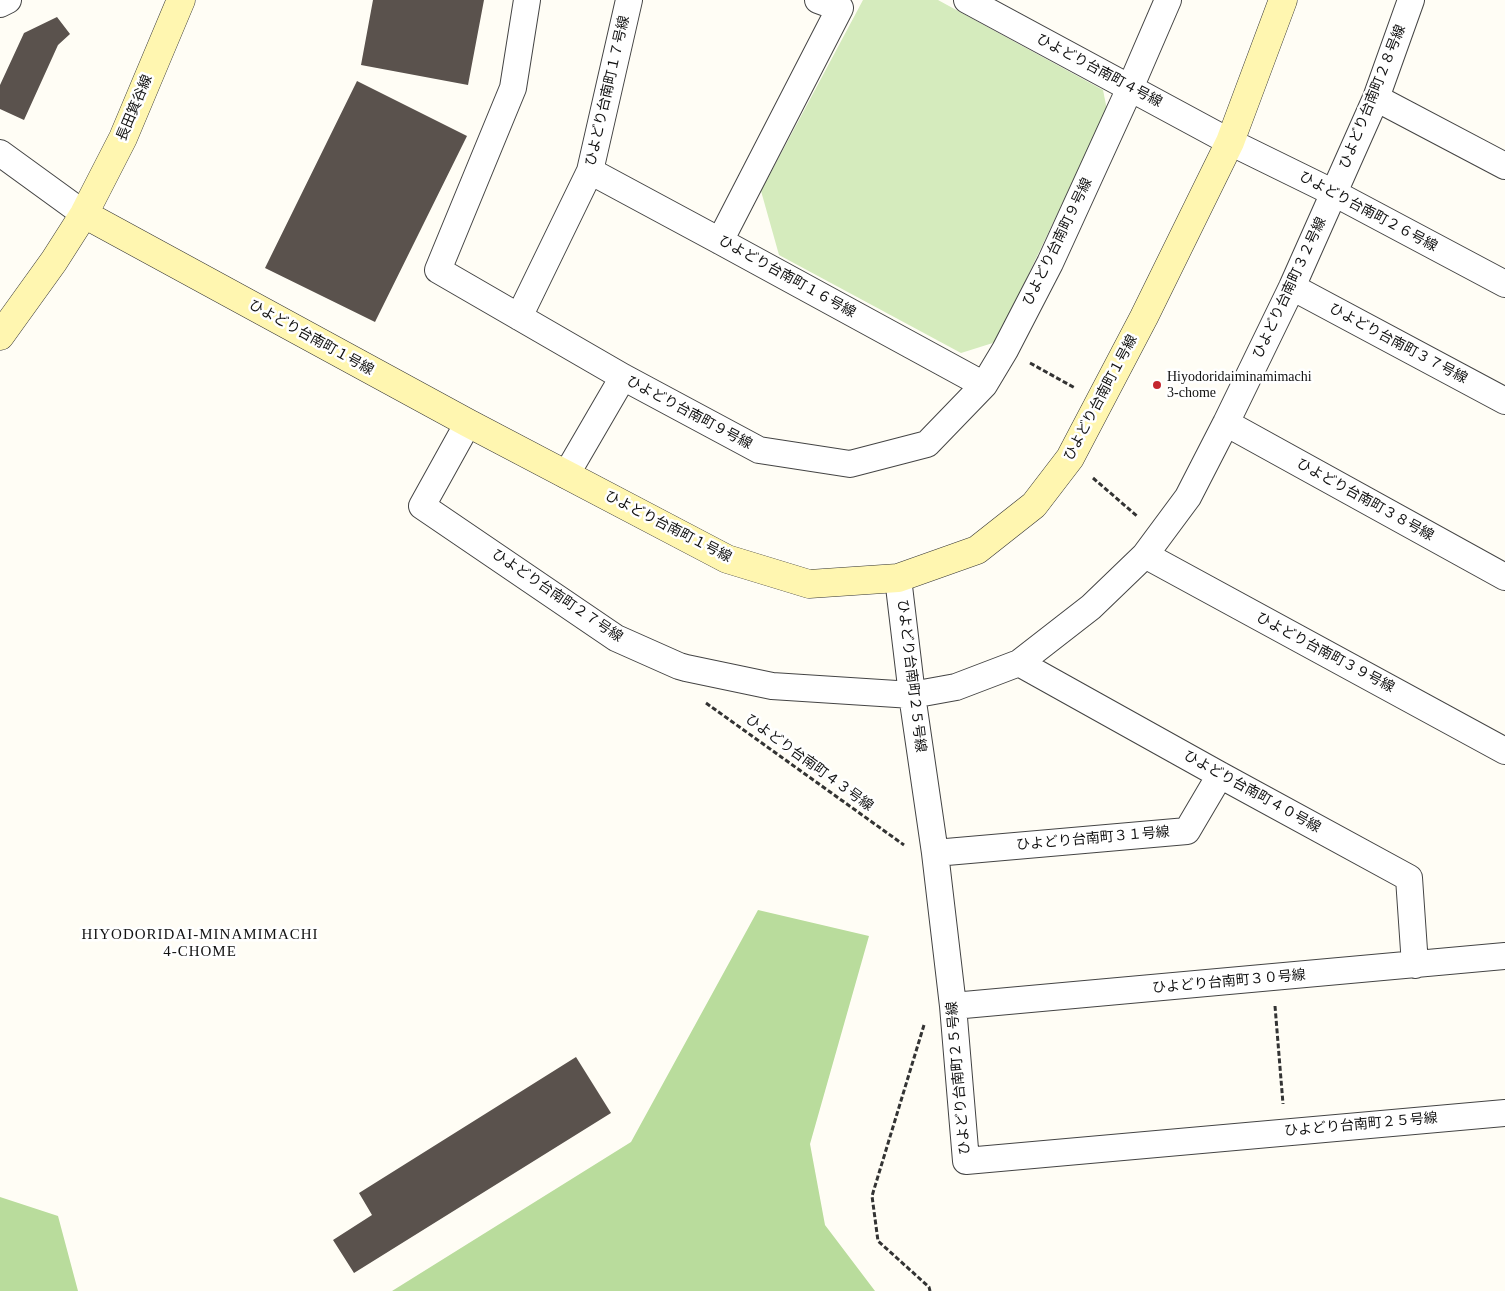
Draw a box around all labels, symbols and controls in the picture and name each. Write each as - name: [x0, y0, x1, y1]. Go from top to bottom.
- street label: ひよどり台南町１７号線: [582, 14, 634, 168]
- street label: ひよどり台南町２８号線: [1336, 22, 1410, 172]
- street label: ひよどり台南町４号線: [1033, 31, 1165, 111]
- street label: 長田箕谷線: [114, 73, 156, 143]
- street label: ひよどり台南町２６号線: [1296, 168, 1440, 256]
- street label: ひよどり台南町９号線: [1020, 175, 1096, 309]
- street label: ひよどり台南町３２号線: [1250, 215, 1330, 361]
- street label: ひよどり台南町１６号線: [716, 232, 858, 322]
- street label: ひよどり台南町１号線: [246, 297, 376, 379]
- street label: ひよどり台南町３７号線: [1326, 300, 1470, 388]
- street label: ひよどり台南町１号線: [1061, 332, 1141, 464]
- place label: Hiyodoridaiminamimachi 3-chome: [1167, 369, 1312, 402]
- street label: ひよどり台南町９号線: [623, 373, 755, 453]
- marker: Hiyodoridaiminamimachi 3-chome: [1151, 379, 1163, 391]
- street label: ひよどり台南町３８号線: [1294, 455, 1436, 545]
- street label: ひよどり台南町１号線: [602, 488, 734, 566]
- street label: ひよどり台南町２７号線: [488, 546, 626, 646]
- street label: ひよどり台南町２５号線: [893, 599, 929, 753]
- street label: ひよどり台南町３９号線: [1253, 609, 1397, 697]
- street label: ひよどり台南町４３号線: [742, 711, 876, 815]
- street label: ひよどり台南町４０号線: [1181, 747, 1323, 837]
- street label: ひよどり台南町３１号線: [1016, 824, 1170, 854]
- district label: HIYODORIDAI-MINAMIMACHI 4-CHOME: [79, 926, 321, 961]
- street label: ひよどり台南町３０号線: [1152, 967, 1306, 997]
- street label: ひよどり台南町２５号線: [944, 1001, 974, 1155]
- street label: ひよどり台南町２５号線: [1284, 1110, 1438, 1140]

